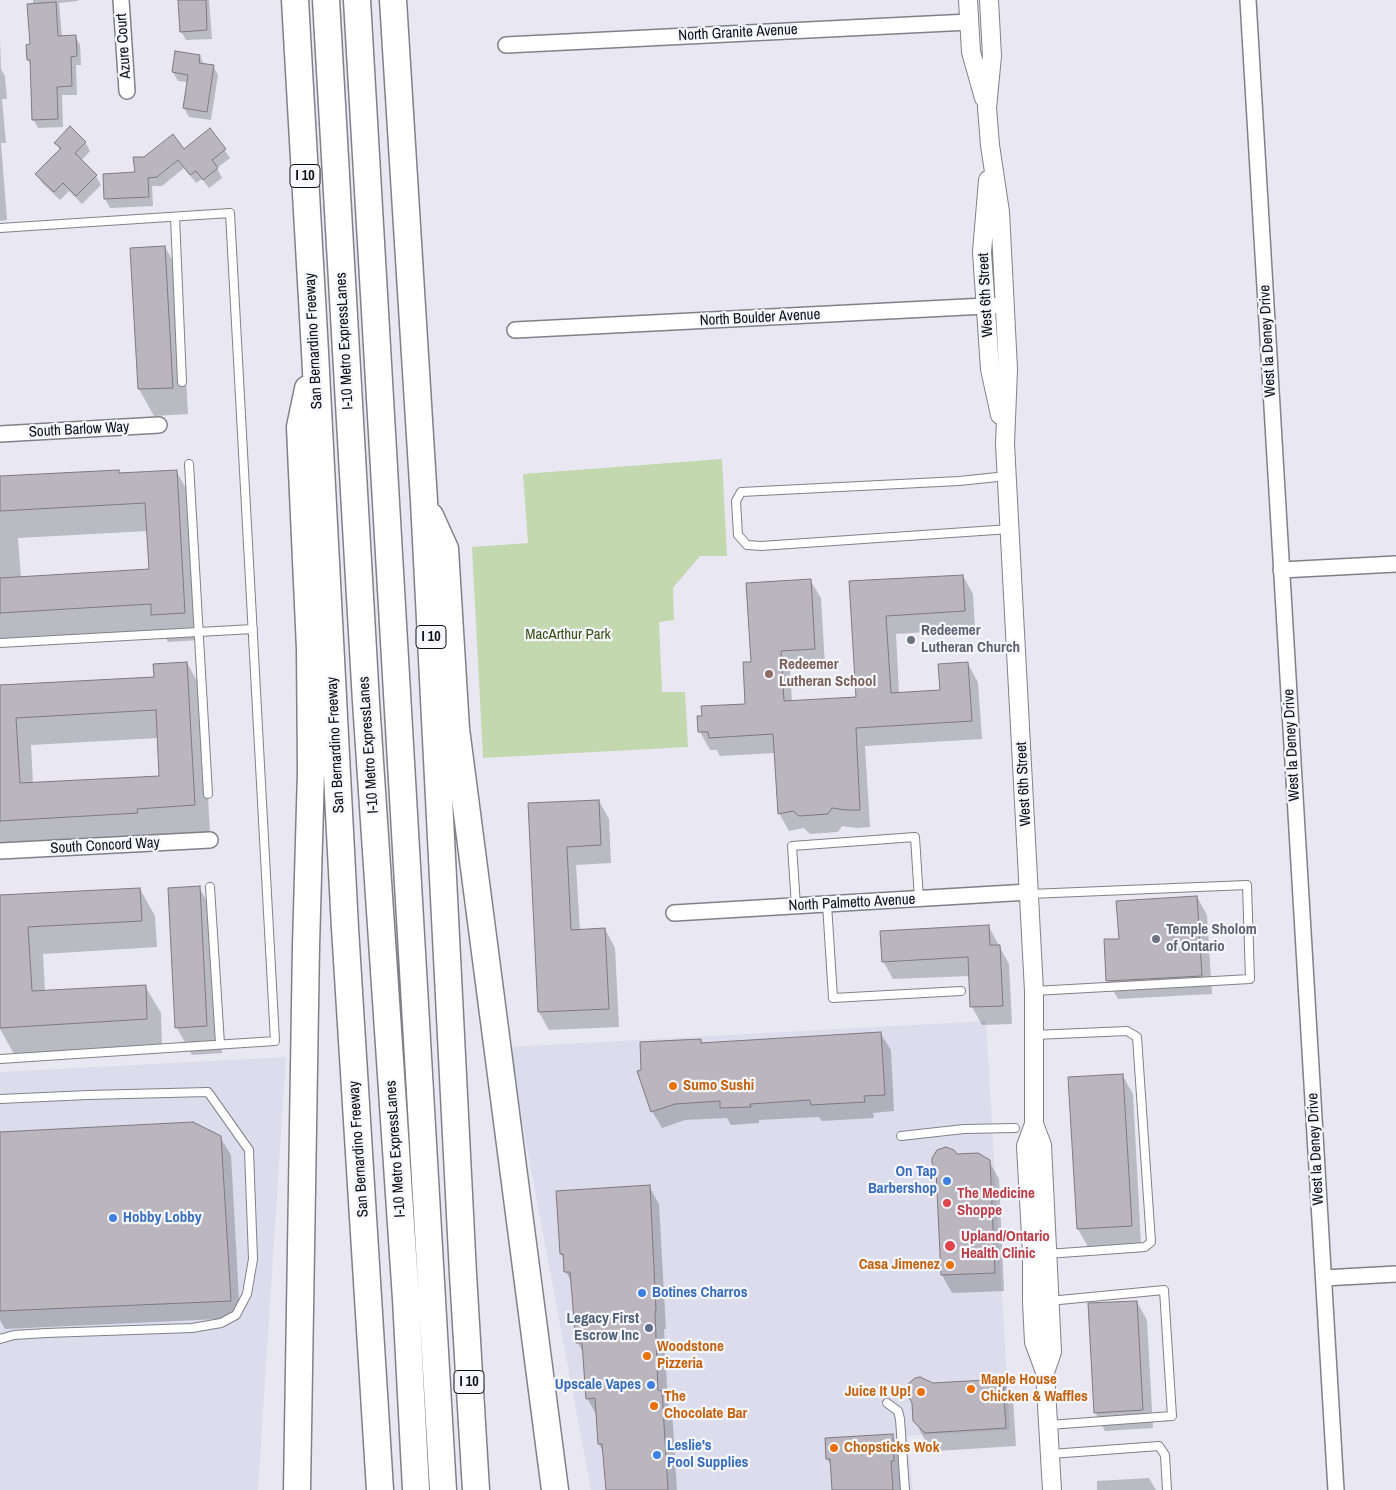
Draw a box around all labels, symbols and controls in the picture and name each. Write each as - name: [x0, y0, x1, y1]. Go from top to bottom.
- street label: Azure Court: [113, 13, 135, 79]
- street label: North Granite Avenue: [678, 21, 798, 45]
- road number: I 10: [290, 165, 320, 188]
- street label: West 6th Street: [975, 252, 997, 338]
- street label: San Bernardino Freeway: [301, 272, 327, 410]
- street label: I-10 Metro ExpressLanes: [332, 272, 358, 410]
- street label: West la Deney Drive: [1256, 284, 1280, 398]
- street label: North Boulder Avenue: [699, 306, 821, 330]
- street label: South Barlow Way: [28, 418, 130, 442]
- place label: Redeemer Lutheran Church: [921, 622, 1020, 657]
- road number: I 10: [416, 626, 446, 649]
- park label: MacArthur Park: [525, 626, 611, 644]
- marker: Redeemer Lutheran Church: [905, 634, 917, 646]
- place label: Redeemer Lutheran School: [779, 656, 876, 691]
- marker: Redeemer Lutheran School: [763, 668, 775, 680]
- street label: San Bernardino Freeway: [323, 676, 349, 814]
- street label: I-10 Metro ExpressLanes: [355, 676, 383, 814]
- street label: West la Deney Drive: [1280, 688, 1304, 802]
- street label: West 6th Street: [1013, 741, 1035, 827]
- street label: South Concord Way: [50, 834, 160, 858]
- street label: North Palmetto Avenue: [788, 891, 916, 915]
- place label: Temple Sholom of Ontario: [1166, 921, 1257, 956]
- marker: Temple Sholom of Ontario: [1150, 933, 1162, 945]
- place label: Sumo Sushi: [683, 1077, 754, 1095]
- street label: San Bernardino Freeway: [345, 1080, 373, 1218]
- street label: I-10 Metro ExpressLanes: [382, 1080, 410, 1218]
- marker: Sumo Sushi: [667, 1080, 679, 1092]
- street label: West la Deney Drive: [1304, 1092, 1328, 1206]
- place label: On Tap Barbershop: [868, 1163, 937, 1198]
- marker: On Tap Barbershop: [941, 1175, 953, 1187]
- place label: The Medicine Shoppe: [957, 1185, 1035, 1220]
- marker: The Medicine Shoppe: [941, 1197, 953, 1209]
- place label: Hobby Lobby: [123, 1209, 202, 1227]
- marker: Hobby Lobby: [107, 1212, 119, 1224]
- place label: Upland/Ontario Health Clinic: [961, 1228, 1050, 1263]
- marker: Upland/Ontario Health Clinic: [943, 1239, 957, 1253]
- place label: Casa Jimenez: [859, 1256, 940, 1274]
- marker: Casa Jimenez: [944, 1259, 956, 1271]
- place label: Botines Charros: [652, 1284, 748, 1302]
- marker: Botines Charros: [636, 1287, 648, 1299]
- place label: Legacy First Escrow Inc: [567, 1310, 639, 1345]
- marker: Legacy First Escrow Inc: [643, 1322, 655, 1334]
- place label: Woodstone Pizzeria: [657, 1338, 724, 1373]
- marker: Woodstone Pizzeria: [641, 1350, 653, 1362]
- road number: I 10: [454, 1370, 484, 1394]
- place label: Maple House Chicken & Waffles: [981, 1371, 1088, 1406]
- place label: Upscale Vapes: [555, 1376, 641, 1394]
- marker: Upscale Vapes: [645, 1379, 657, 1391]
- place label: Juice It Up!: [845, 1383, 911, 1401]
- marker: Maple House Chicken & Waffles: [965, 1383, 977, 1395]
- marker: Juice It Up!: [915, 1386, 927, 1398]
- place label: The Chocolate Bar: [664, 1388, 747, 1423]
- marker: The Chocolate Bar: [648, 1400, 660, 1412]
- place label: Leslie's Pool Supplies: [667, 1437, 748, 1472]
- place label: Chopsticks Wok: [844, 1439, 939, 1457]
- marker: Chopsticks Wok: [828, 1442, 840, 1454]
- marker: Leslie's Pool Supplies: [651, 1449, 663, 1461]

